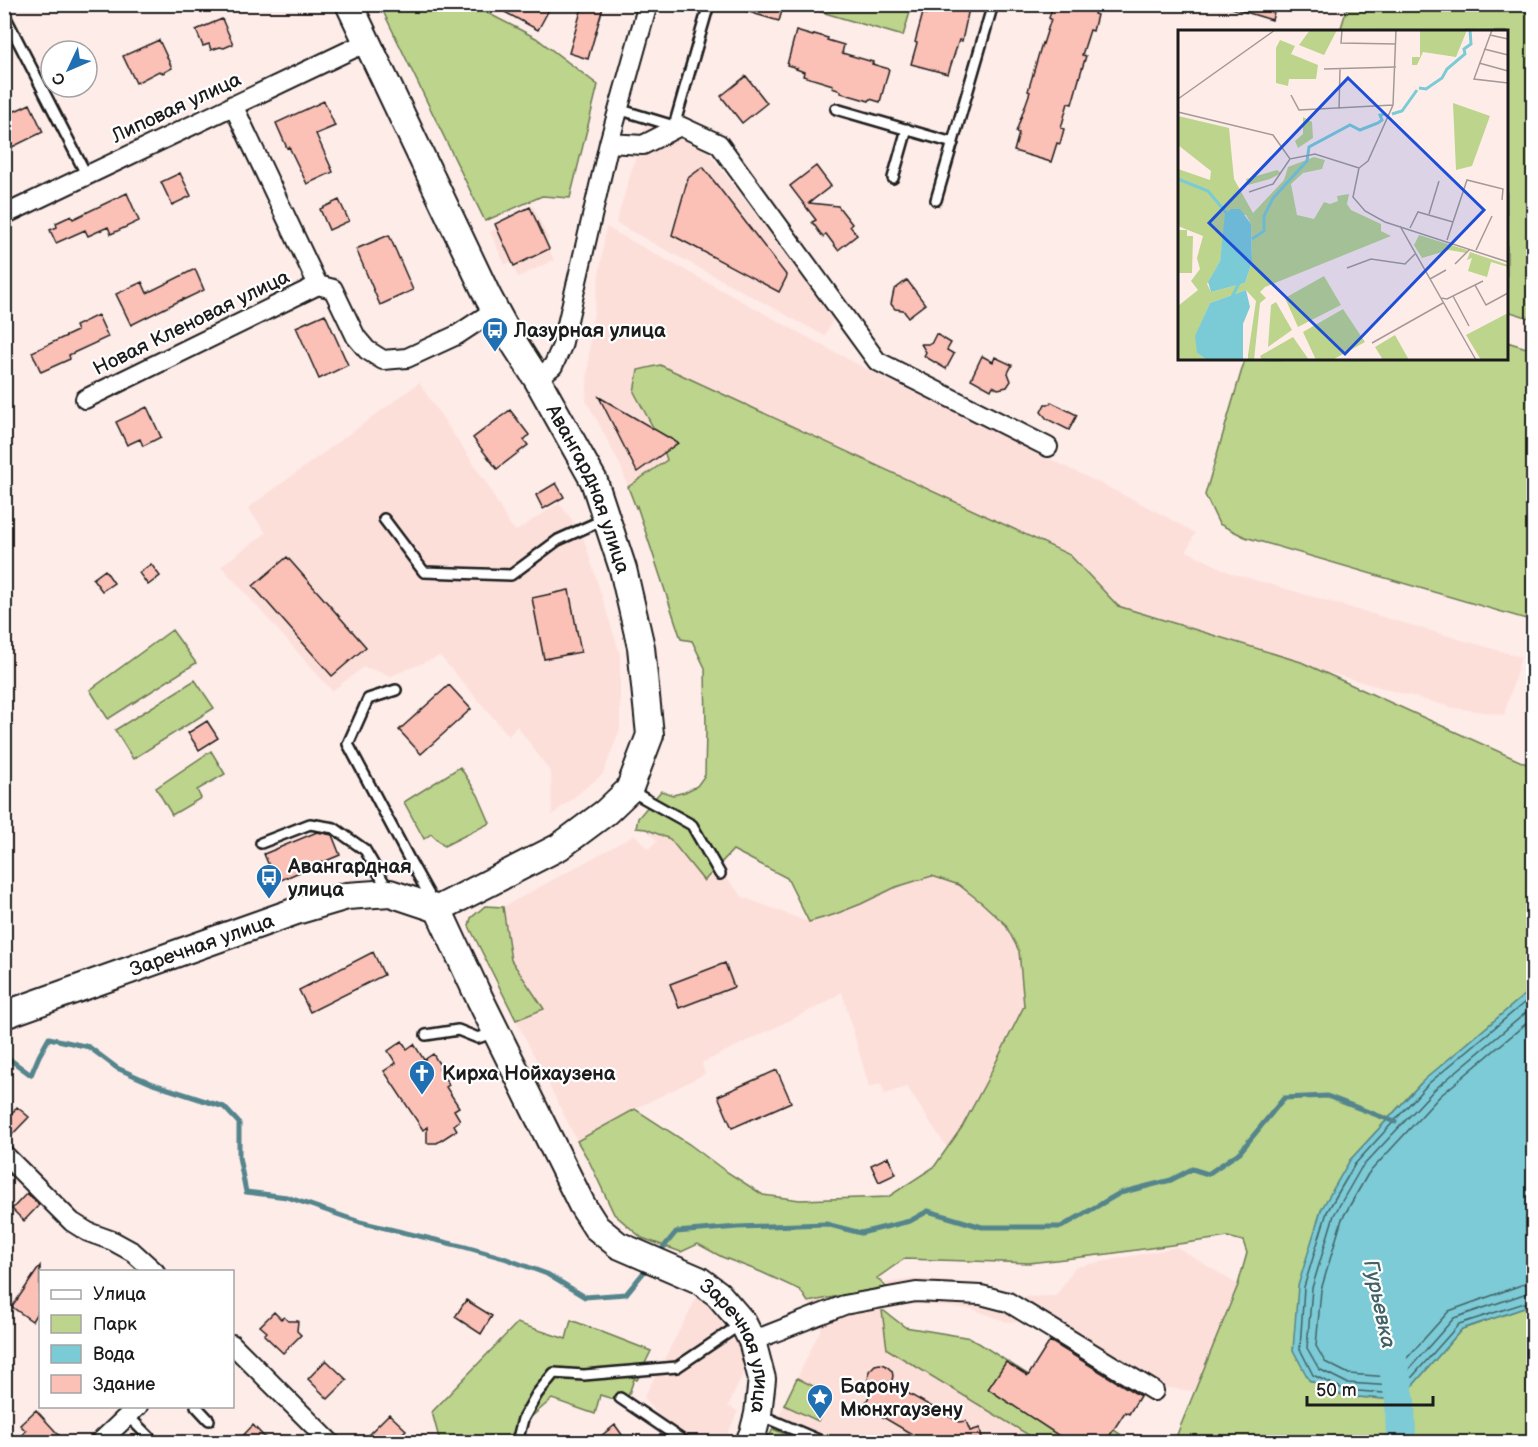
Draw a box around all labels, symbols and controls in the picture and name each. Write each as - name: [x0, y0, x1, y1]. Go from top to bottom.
- inset map: [1178, 30, 1508, 360]
- north arrow: [39, 39, 99, 99]
- street label: Липовая улица: [107, 67, 245, 149]
- text: С: [49, 68, 70, 89]
- street label: Новая Кленовая улица: [89, 265, 294, 381]
- bus stop icon: Лазурная улица: [480, 315, 510, 353]
- place label: Лазурная улица: [513, 319, 666, 343]
- street label: Авангардная улица: [540, 400, 635, 577]
- place label: Авангардная улица: [287, 855, 412, 902]
- bus stop icon: Авангардная улица: [254, 862, 284, 900]
- street label: Заречная улица: [127, 909, 278, 982]
- church icon: Кирха Нойхаузена: [407, 1058, 437, 1096]
- place label: Кирха Нойхаузена: [442, 1062, 616, 1086]
- water label: Гурьевка: [1358, 1258, 1401, 1351]
- legend: [39, 1270, 234, 1408]
- street label: Заречная улица: [695, 1274, 773, 1415]
- text: Улица: [93, 1284, 147, 1305]
- text: Парк: [93, 1314, 137, 1335]
- text: Вода: [93, 1344, 135, 1365]
- scale bar: [1307, 1369, 1433, 1407]
- text: Здание: [93, 1374, 155, 1395]
- place label: Барону Мюнхгаузену: [840, 1375, 963, 1422]
- text: 50 m: [1316, 1380, 1357, 1401]
- place icon: Барону Мюнхгаузену: [805, 1382, 835, 1420]

